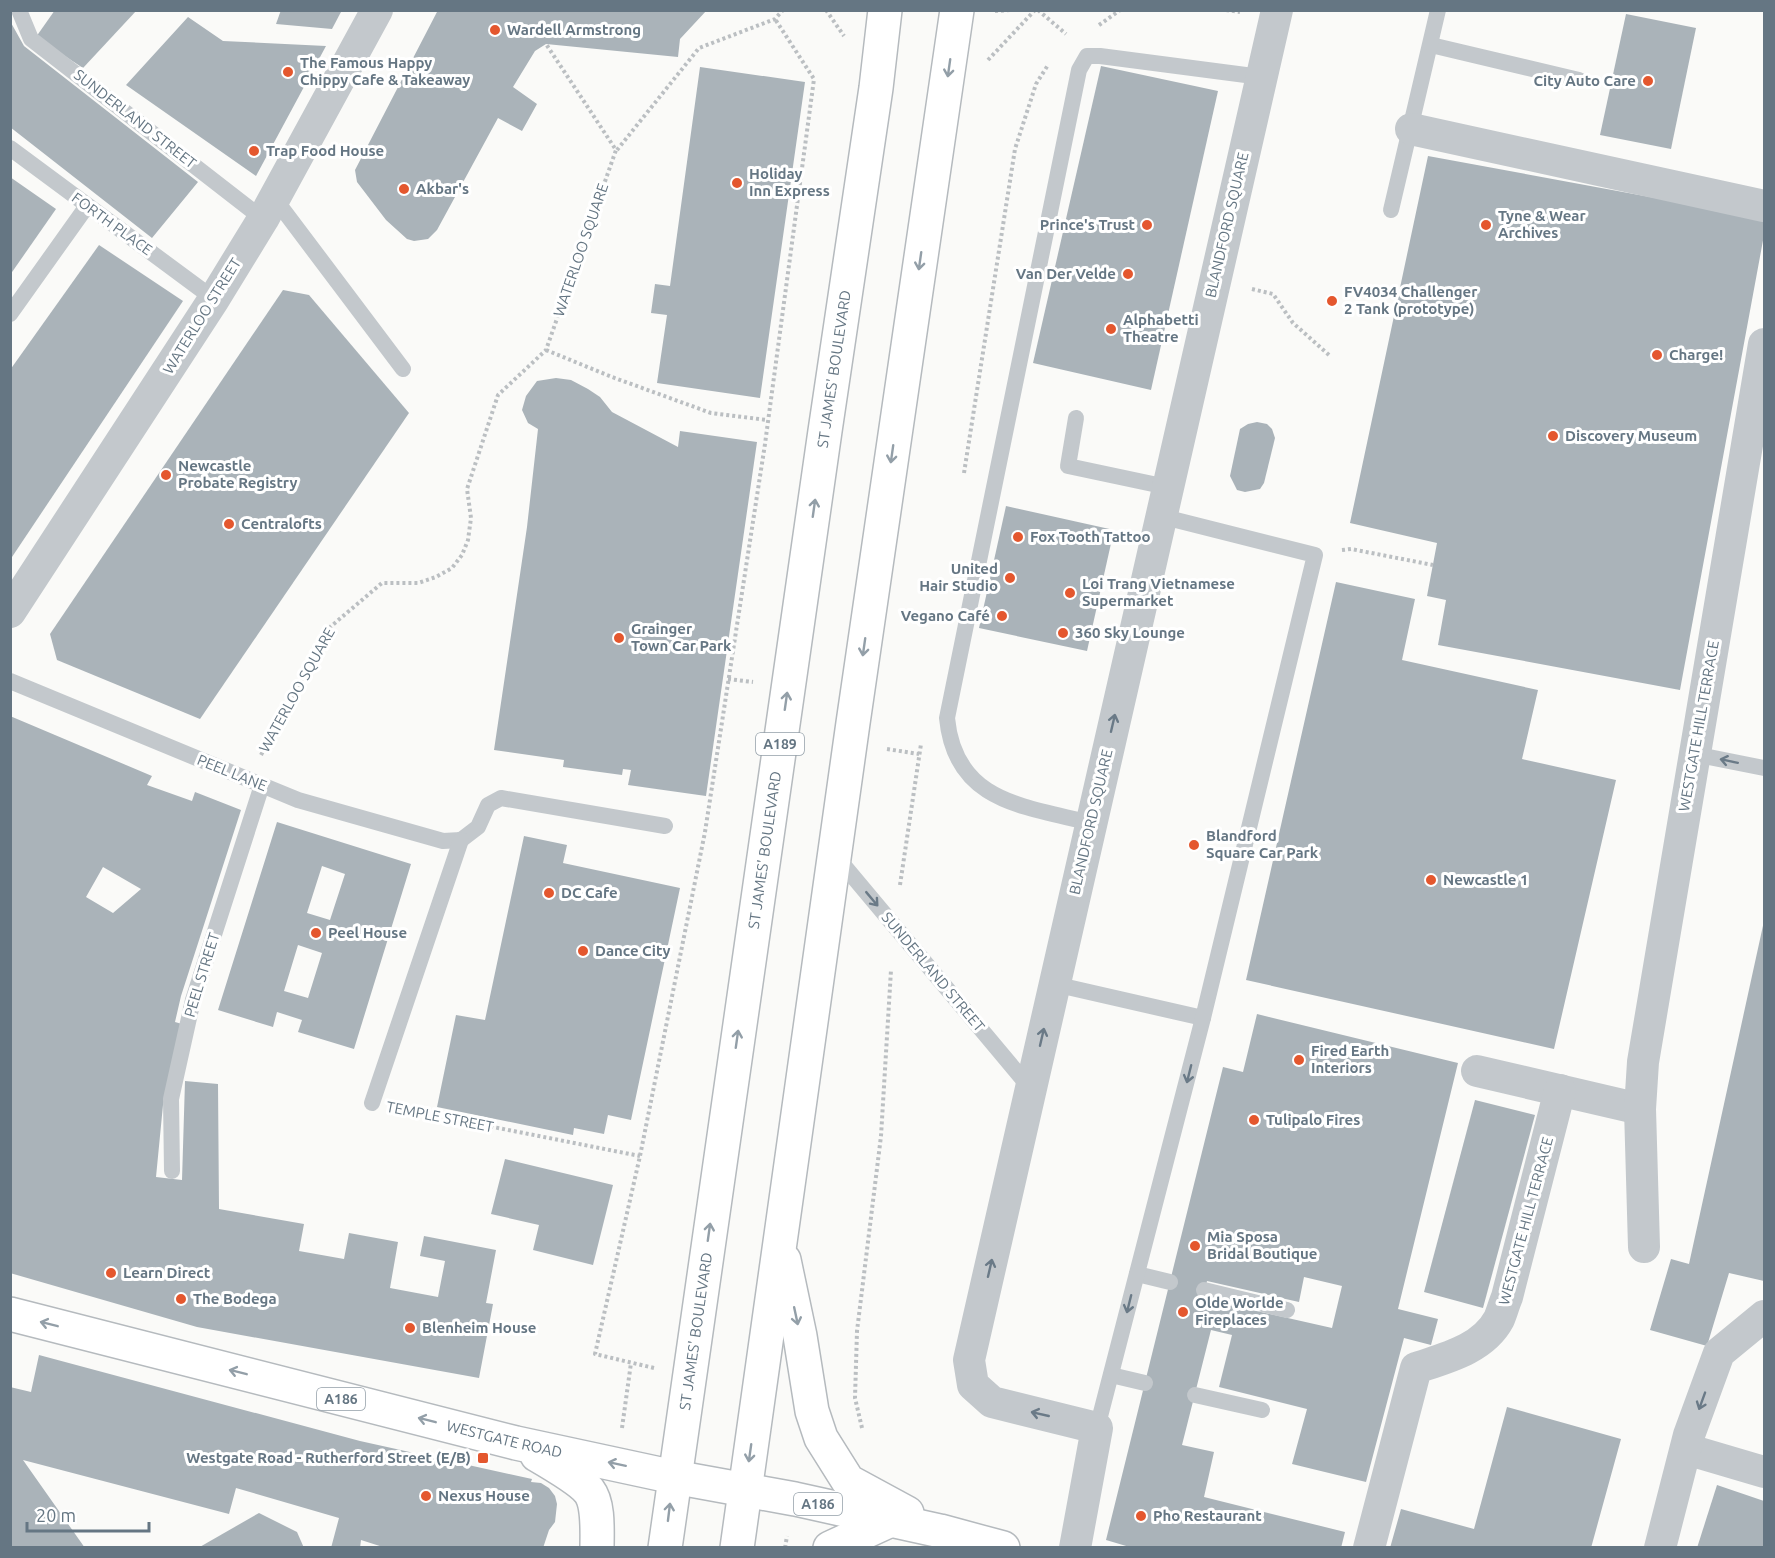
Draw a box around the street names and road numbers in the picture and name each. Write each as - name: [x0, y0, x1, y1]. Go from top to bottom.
- street label: SUNDERLAND STREET: [71, 66, 200, 172]
- street label: BLANDFORD SQUARE: [1201, 150, 1252, 299]
- street label: WATERLOO SQUARE: [550, 181, 611, 319]
- street label: FORTH PLACE: [69, 189, 156, 258]
- street label: WATERLOO STREET: [159, 254, 244, 377]
- street label: ST JAMES' BOULEVARD: [814, 289, 854, 449]
- street label: WATERLOO SQUARE: [255, 624, 338, 755]
- street label: WESTGATE HILL TERRACE: [1675, 639, 1722, 813]
- road number: A189: [756, 733, 804, 755]
- street label: BLANDFORD SQUARE: [1065, 747, 1116, 896]
- street label: PEEL LANE: [195, 751, 270, 794]
- street label: ST JAMES' BOULEVARD: [745, 770, 784, 930]
- street label: SUNDERLAND STREET: [879, 909, 989, 1035]
- street label: PEEL STREET: [181, 930, 223, 1019]
- street label: TEMPLE STREET: [385, 1098, 496, 1135]
- street label: WESTGATE HILL TERRACE: [1495, 1135, 1556, 1307]
- street label: ST JAMES' BOULEVARD: [676, 1251, 715, 1411]
- road number: A186: [317, 1388, 365, 1410]
- street label: WESTGATE ROAD: [445, 1417, 564, 1461]
- road number: A186: [794, 1493, 842, 1515]

